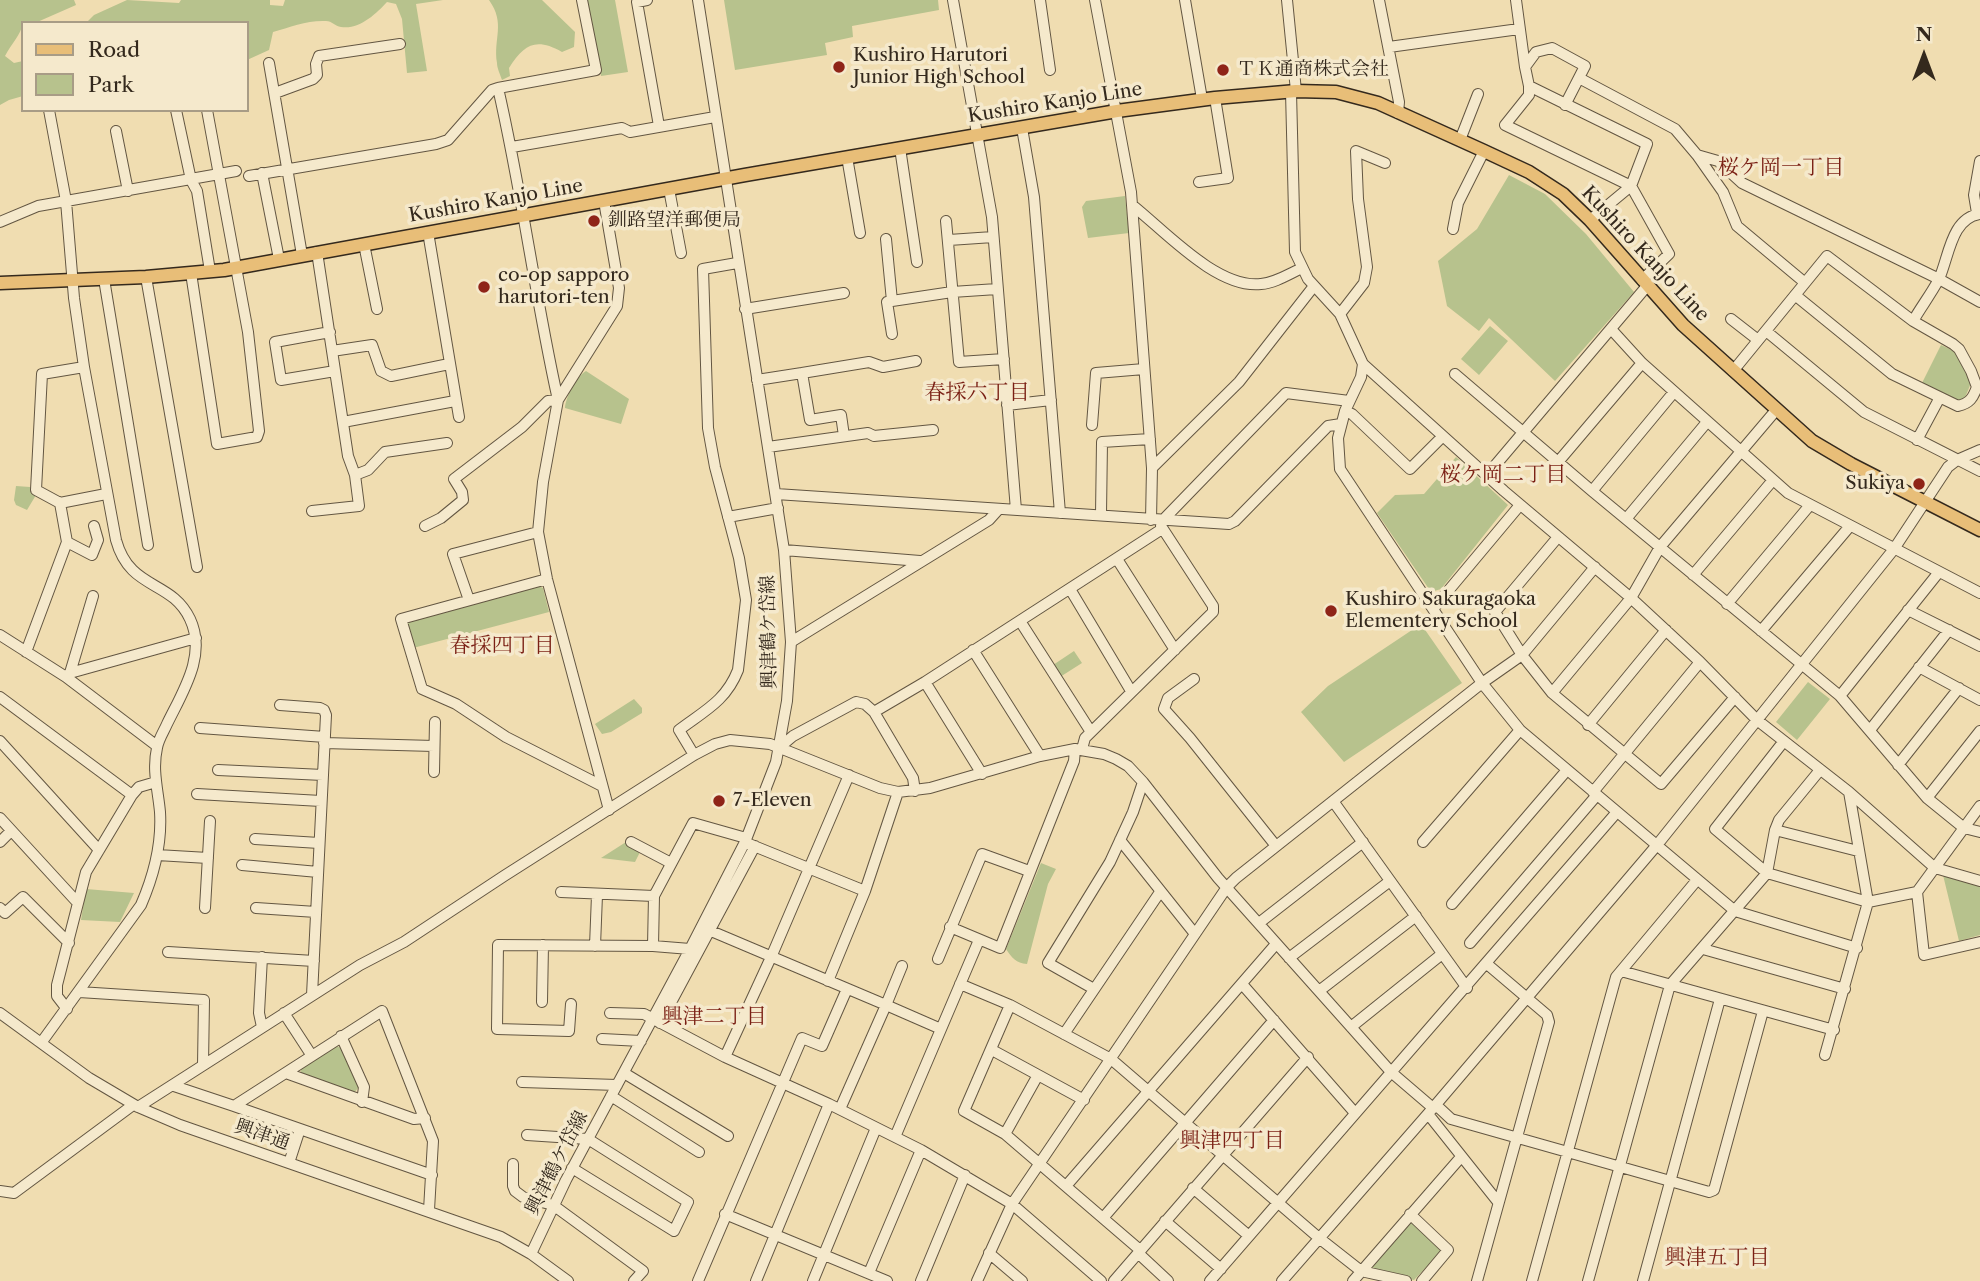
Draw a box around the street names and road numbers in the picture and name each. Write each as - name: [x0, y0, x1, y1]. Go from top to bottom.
- street label: Kushiro Kanjo Line: [966, 78, 1144, 128]
- street label: Kushiro Kanjo Line: [407, 174, 585, 228]
- street label: Kushiro Kanjo Line: [1576, 182, 1714, 326]
- street label: 興津鶴ケ岱線: [757, 575, 781, 689]
- street label: 興津鶴ケ岱線: [521, 1107, 593, 1219]
- street label: 興津通: [231, 1115, 293, 1155]

